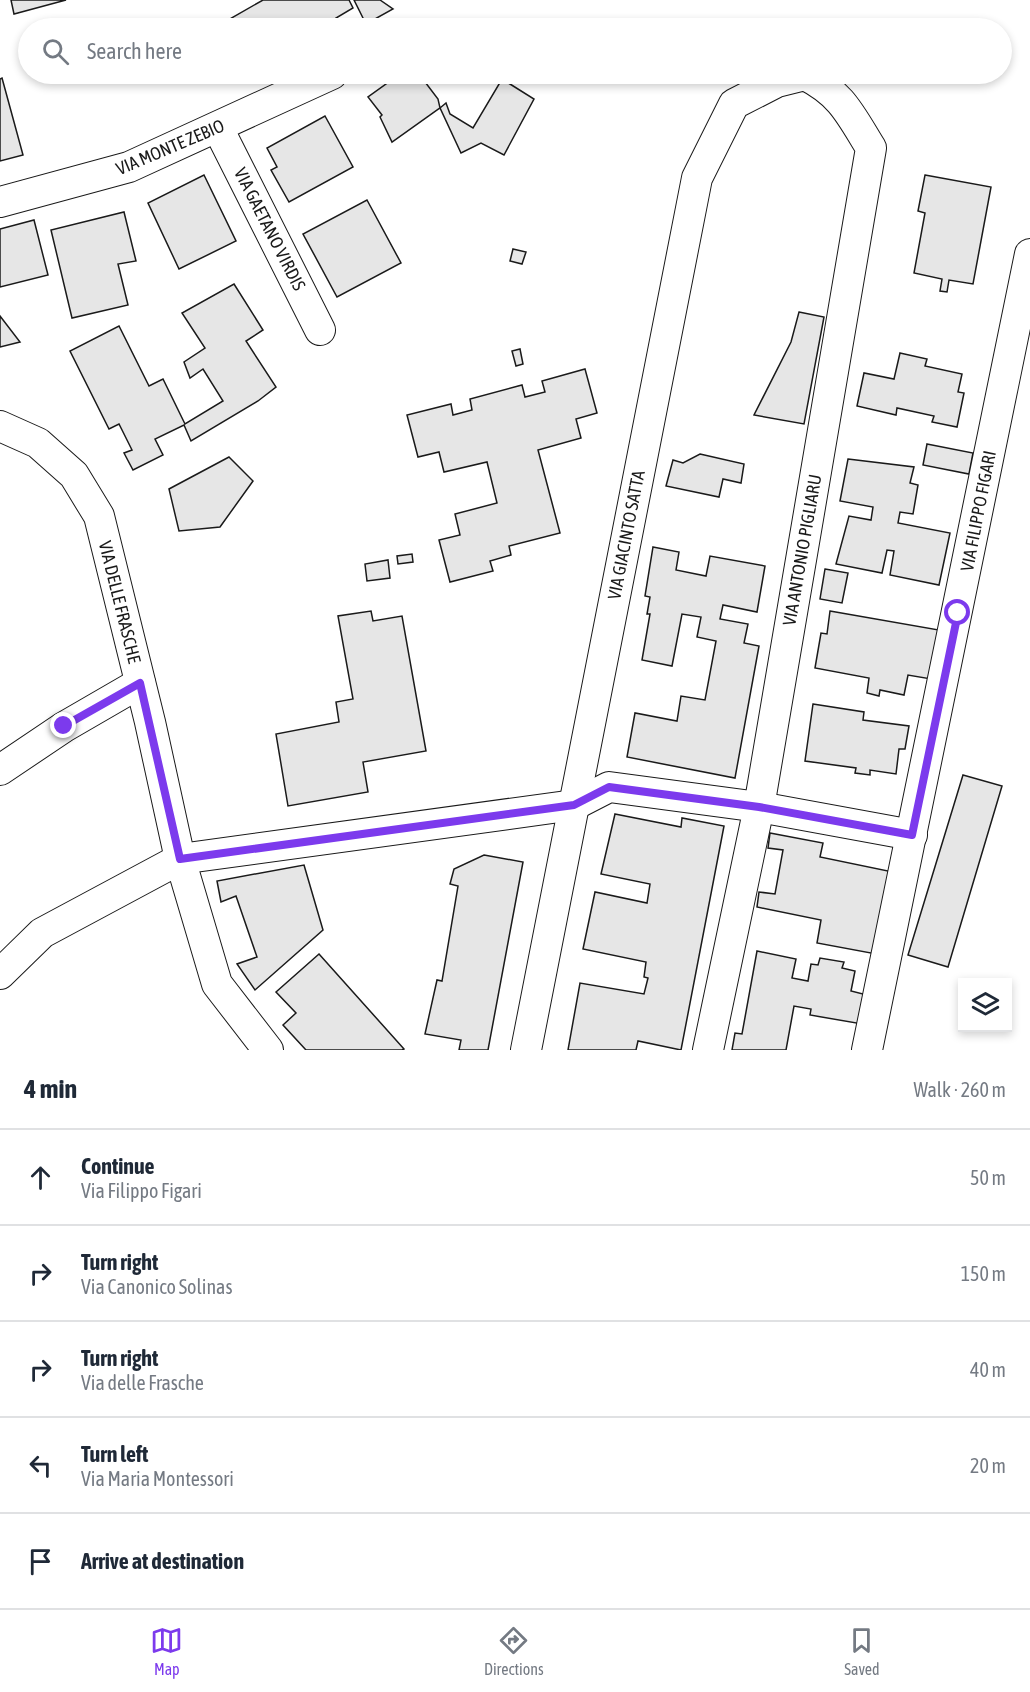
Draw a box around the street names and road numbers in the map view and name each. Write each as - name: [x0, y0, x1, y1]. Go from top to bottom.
- street label: VIA MONTE ZEBIO: [113, 115, 227, 179]
- street label: VIA GAETANO VIRDIS: [230, 164, 310, 294]
- street label: VIA FILIPPO FIGARI: [956, 449, 1000, 573]
- street label: VIA GIACINTO SATTA: [603, 469, 649, 601]
- street label: VIA ANTONIO PIGLIARU: [778, 473, 826, 627]
- street label: VIA DELLE FRASCHE: [95, 539, 145, 666]

